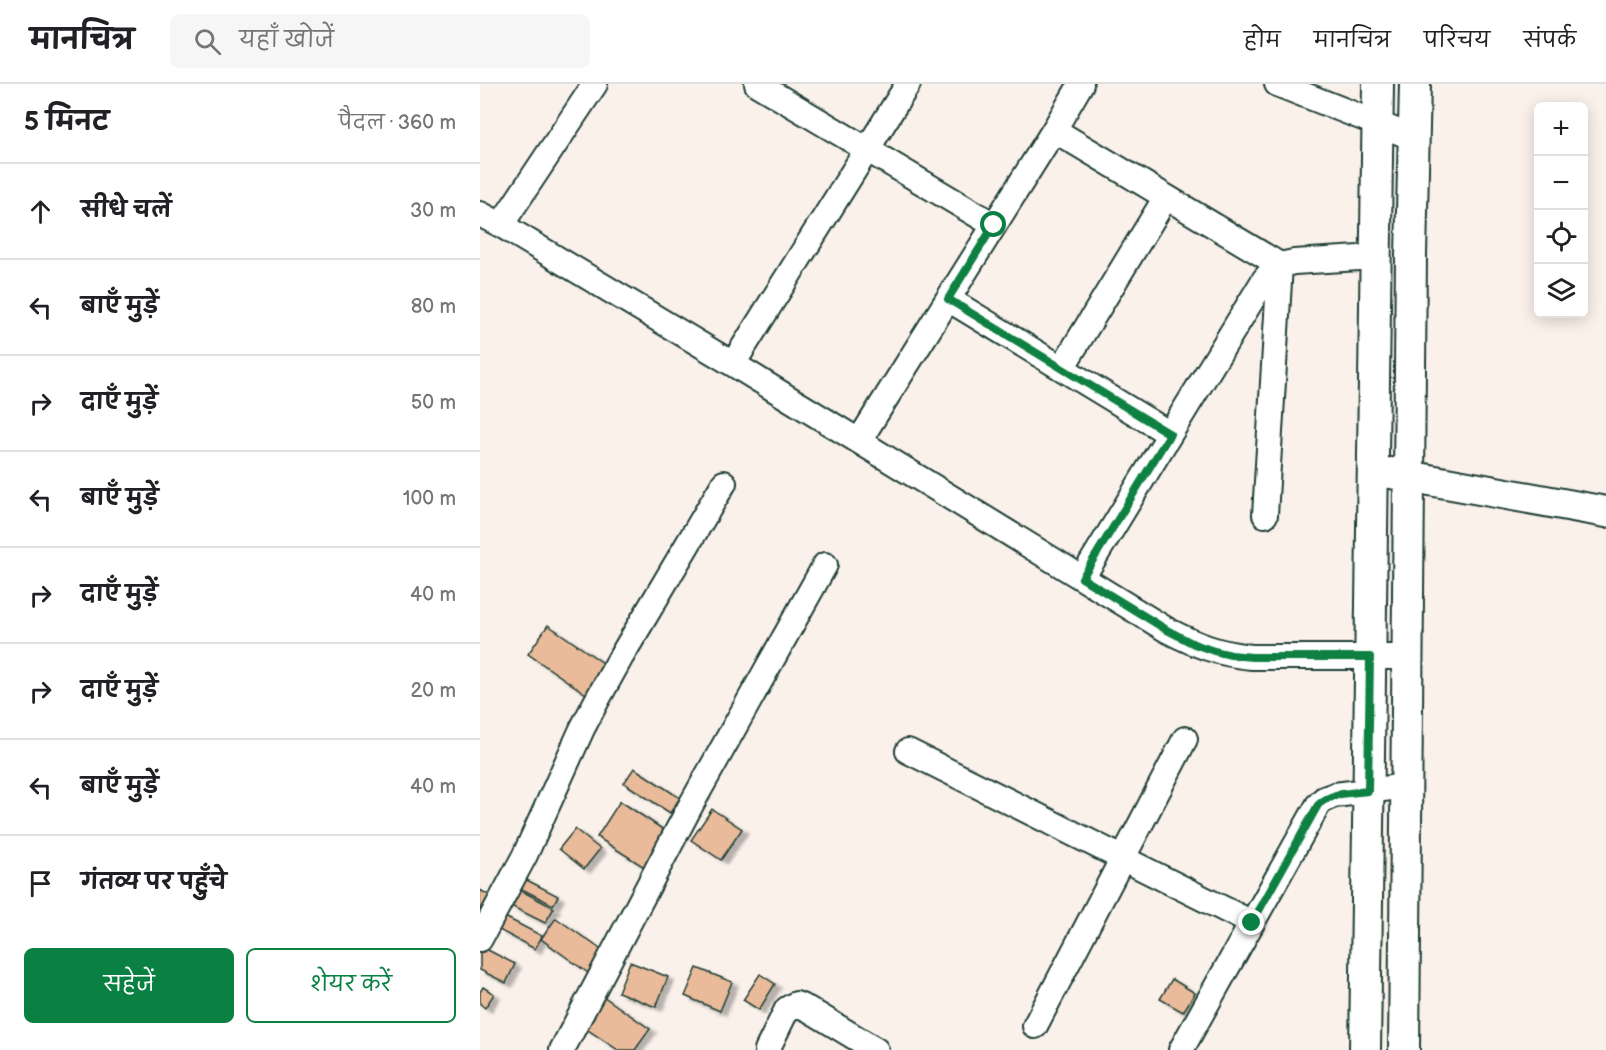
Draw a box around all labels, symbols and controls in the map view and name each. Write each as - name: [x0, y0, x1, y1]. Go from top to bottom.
- search box: [170, 14, 590, 68]
- text: मानचित्र: [30, 24, 134, 57]
- icon: search: [191, 25, 224, 58]
- text: यहाँ खोजें: [239, 27, 334, 54]
- text: होम: [1244, 28, 1281, 53]
- text: मानचित्र: [1314, 28, 1391, 53]
- text: परिचय: [1424, 28, 1490, 53]
- text: संपर्क: [1523, 28, 1576, 53]
- map controls: [1534, 102, 1588, 318]
- button: +: [1534, 102, 1588, 156]
- text: 5 मिनट: [24, 107, 109, 138]
- text: पैदल · 360 m: [338, 111, 456, 135]
- button: −: [1534, 156, 1588, 210]
- icon: ahead: [24, 195, 57, 228]
- text: सीधे चलें: [81, 197, 171, 224]
- text: 30 m: [410, 199, 456, 223]
- button: locate: [1534, 210, 1588, 264]
- route start: [980, 211, 1006, 237]
- button: layers: [1534, 264, 1588, 318]
- icon: left: [24, 291, 57, 324]
- text: बाएँ मुड़ें: [81, 293, 159, 320]
- text: 80 m: [411, 295, 456, 319]
- icon: right: [24, 387, 57, 420]
- text: दाएँ मुड़ें: [81, 389, 158, 416]
- text: 50 m: [411, 391, 456, 415]
- icon: left: [24, 483, 57, 516]
- text: बाएँ मुड़ें: [81, 485, 159, 512]
- text: 100 m: [403, 487, 456, 511]
- icon: right: [24, 579, 57, 612]
- text: दाएँ मुड़ें: [81, 581, 158, 608]
- text: 40 m: [410, 583, 456, 607]
- icon: right: [24, 675, 57, 708]
- text: दाएँ मुड़ें: [81, 677, 158, 704]
- text: 20 m: [411, 679, 456, 703]
- icon: left: [24, 771, 57, 804]
- text: बाएँ मुड़ें: [81, 773, 159, 800]
- text: 40 m: [410, 775, 456, 799]
- icon: arrive: [24, 867, 57, 900]
- text: गंतव्य पर पहुँचे: [81, 869, 227, 896]
- route end: [1238, 909, 1264, 935]
- button: सहेजें: [24, 948, 234, 1023]
- button: शेयर करें: [246, 948, 456, 1023]

